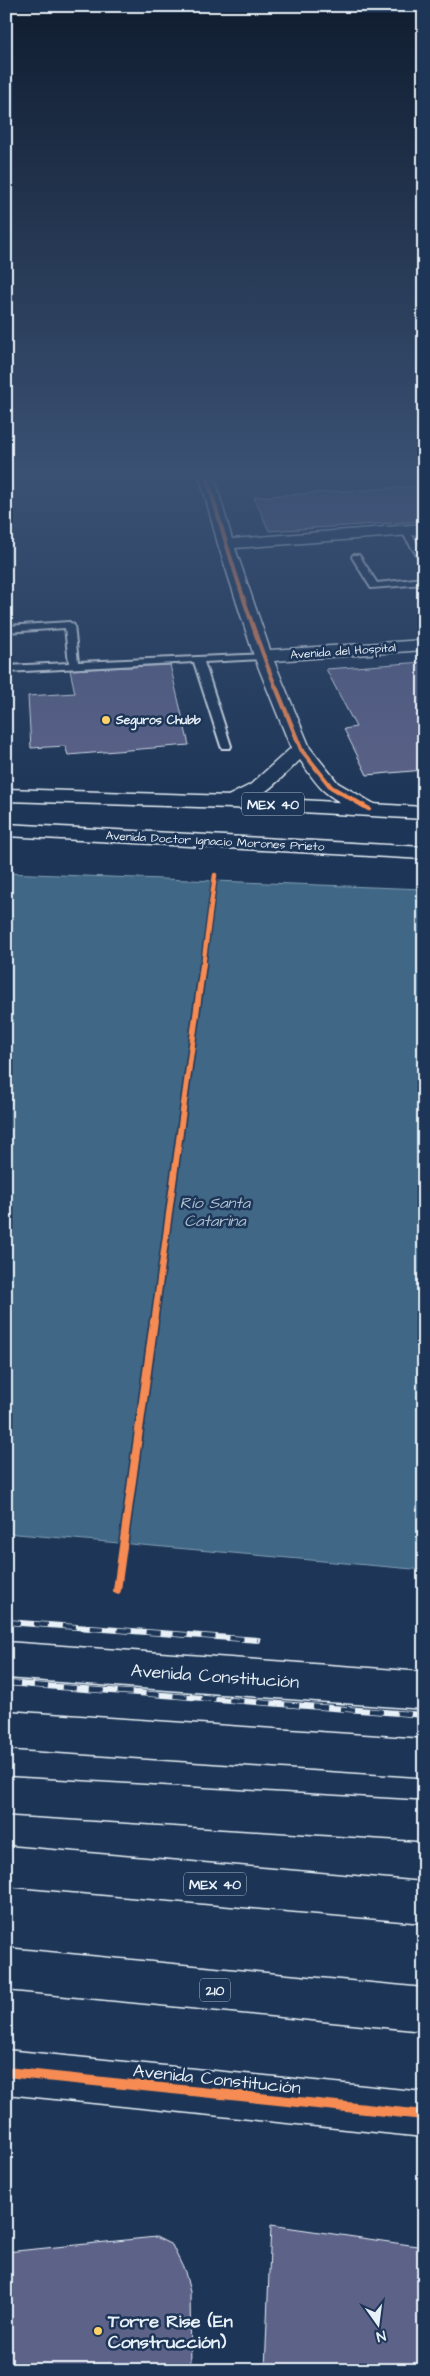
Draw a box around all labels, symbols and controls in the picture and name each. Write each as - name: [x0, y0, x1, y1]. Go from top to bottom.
- street label: Avenida del Hospital: [290, 639, 397, 664]
- place label: Seguros Chubb: [115, 712, 201, 731]
- marker: Seguros Chubb: [100, 714, 112, 726]
- road number: MEX 40: [242, 792, 304, 816]
- street label: Avenida Doctor Ignacio Morones Prieto: [105, 827, 325, 857]
- water label: Río Santa Catarina: [180, 1192, 251, 1232]
- street label: Avenida Constitución: [130, 1658, 300, 1695]
- road number: MEX 40: [184, 1872, 246, 1896]
- road number: 210: [200, 1978, 230, 2002]
- street label: Avenida Constitución: [132, 2058, 302, 2101]
- north arrow: [352, 2298, 402, 2348]
- place label: Torre Rise (En Construcción): [107, 2309, 233, 2355]
- marker: Torre Rise (En Construcción): [92, 2325, 104, 2337]
- text: N: [374, 2325, 388, 2346]

